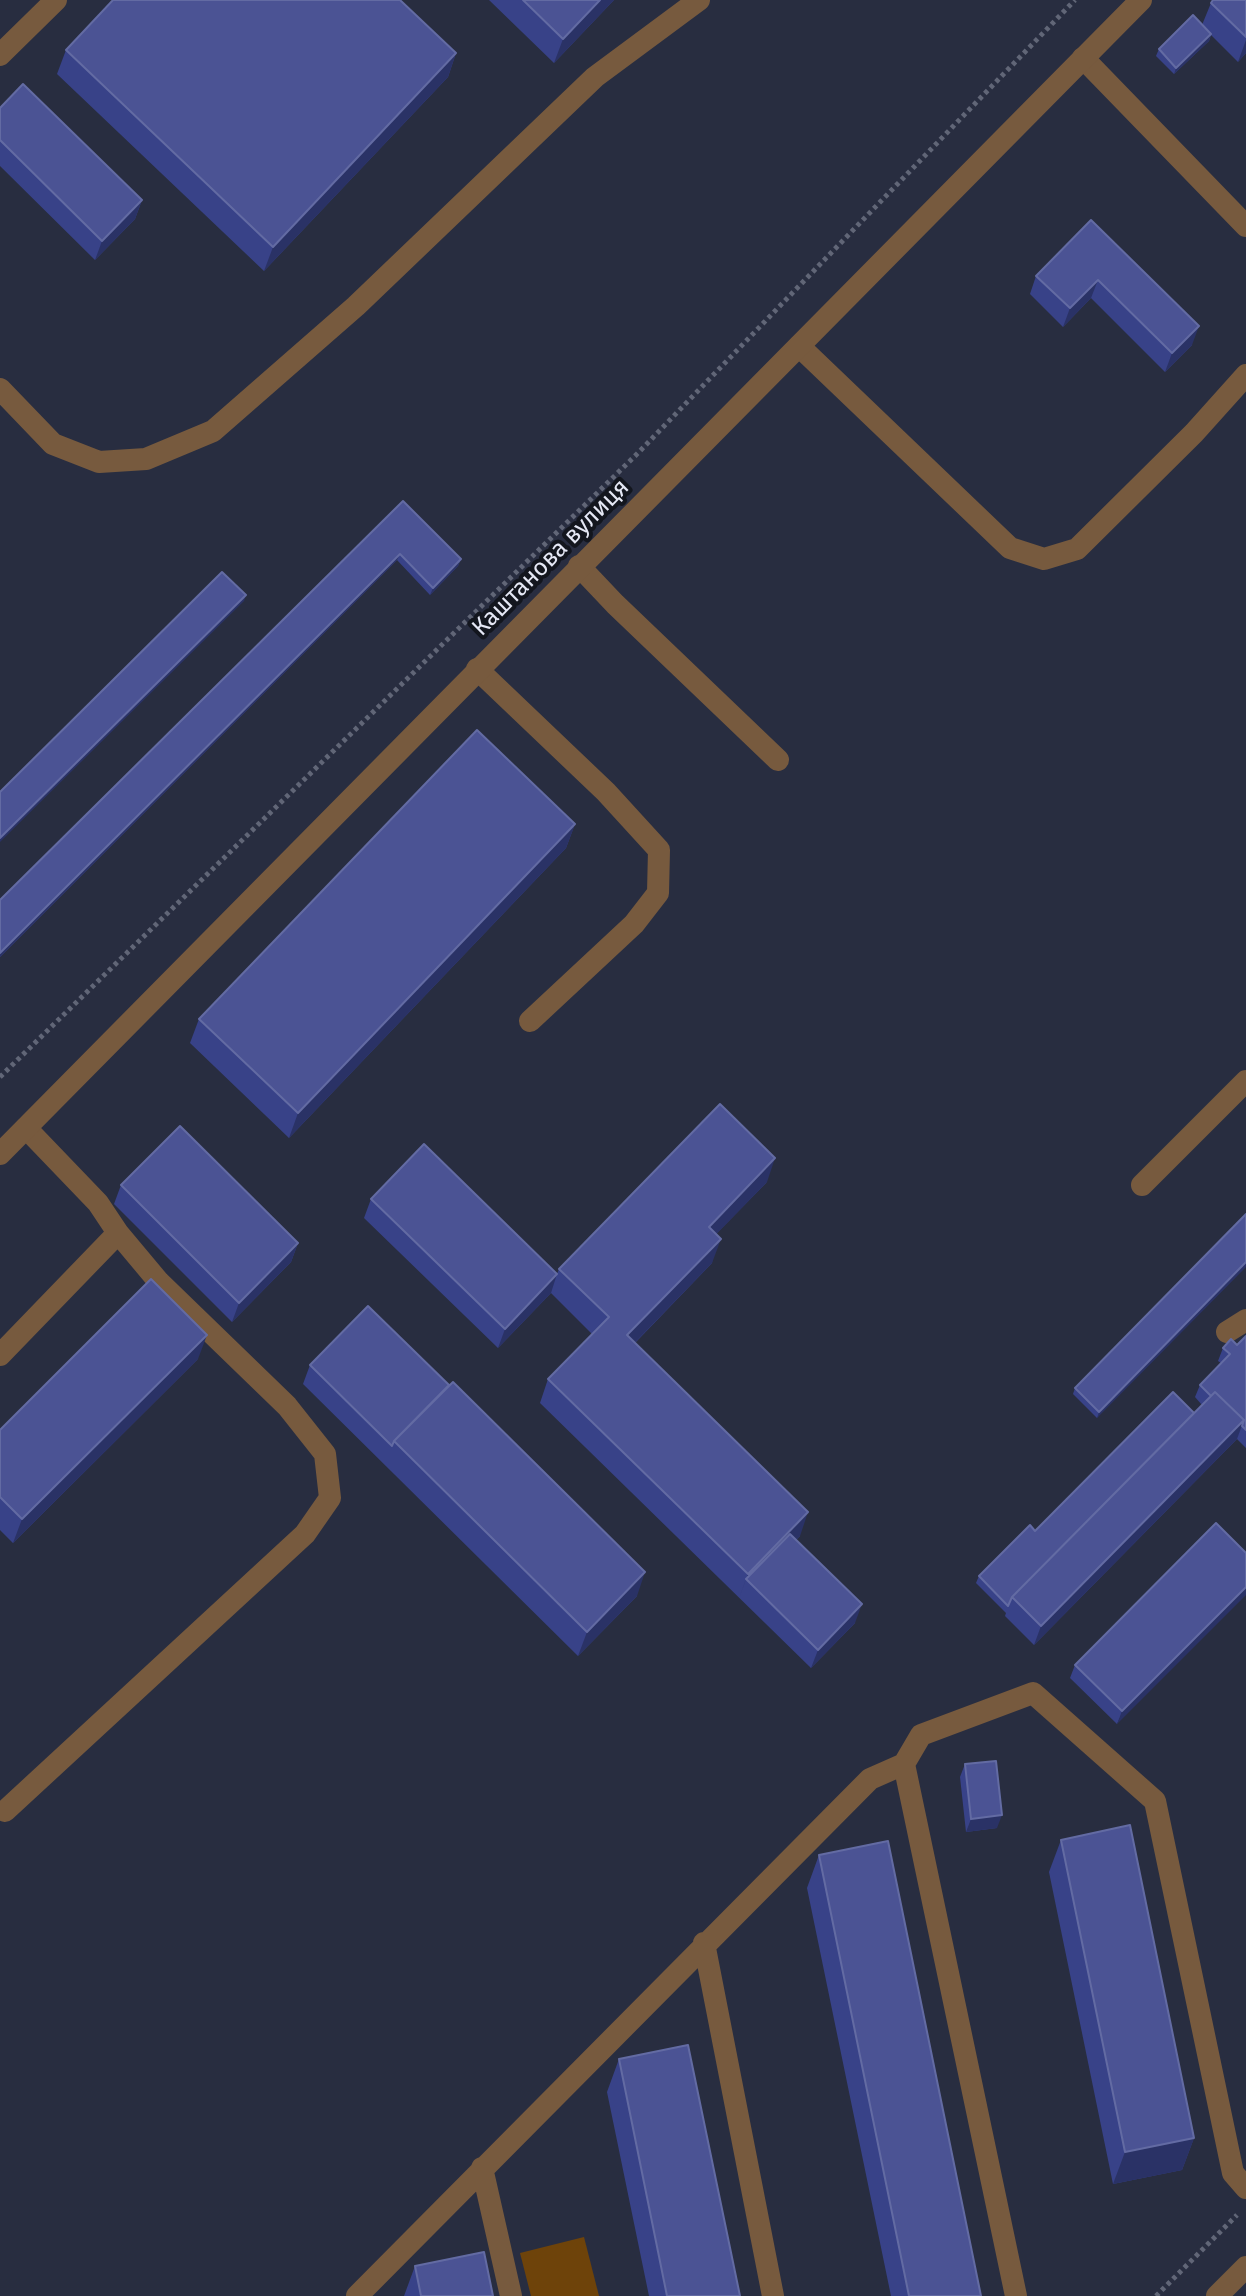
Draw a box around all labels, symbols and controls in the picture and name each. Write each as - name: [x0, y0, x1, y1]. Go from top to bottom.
- street label: Каштанова вулиця: [466, 473, 636, 643]

